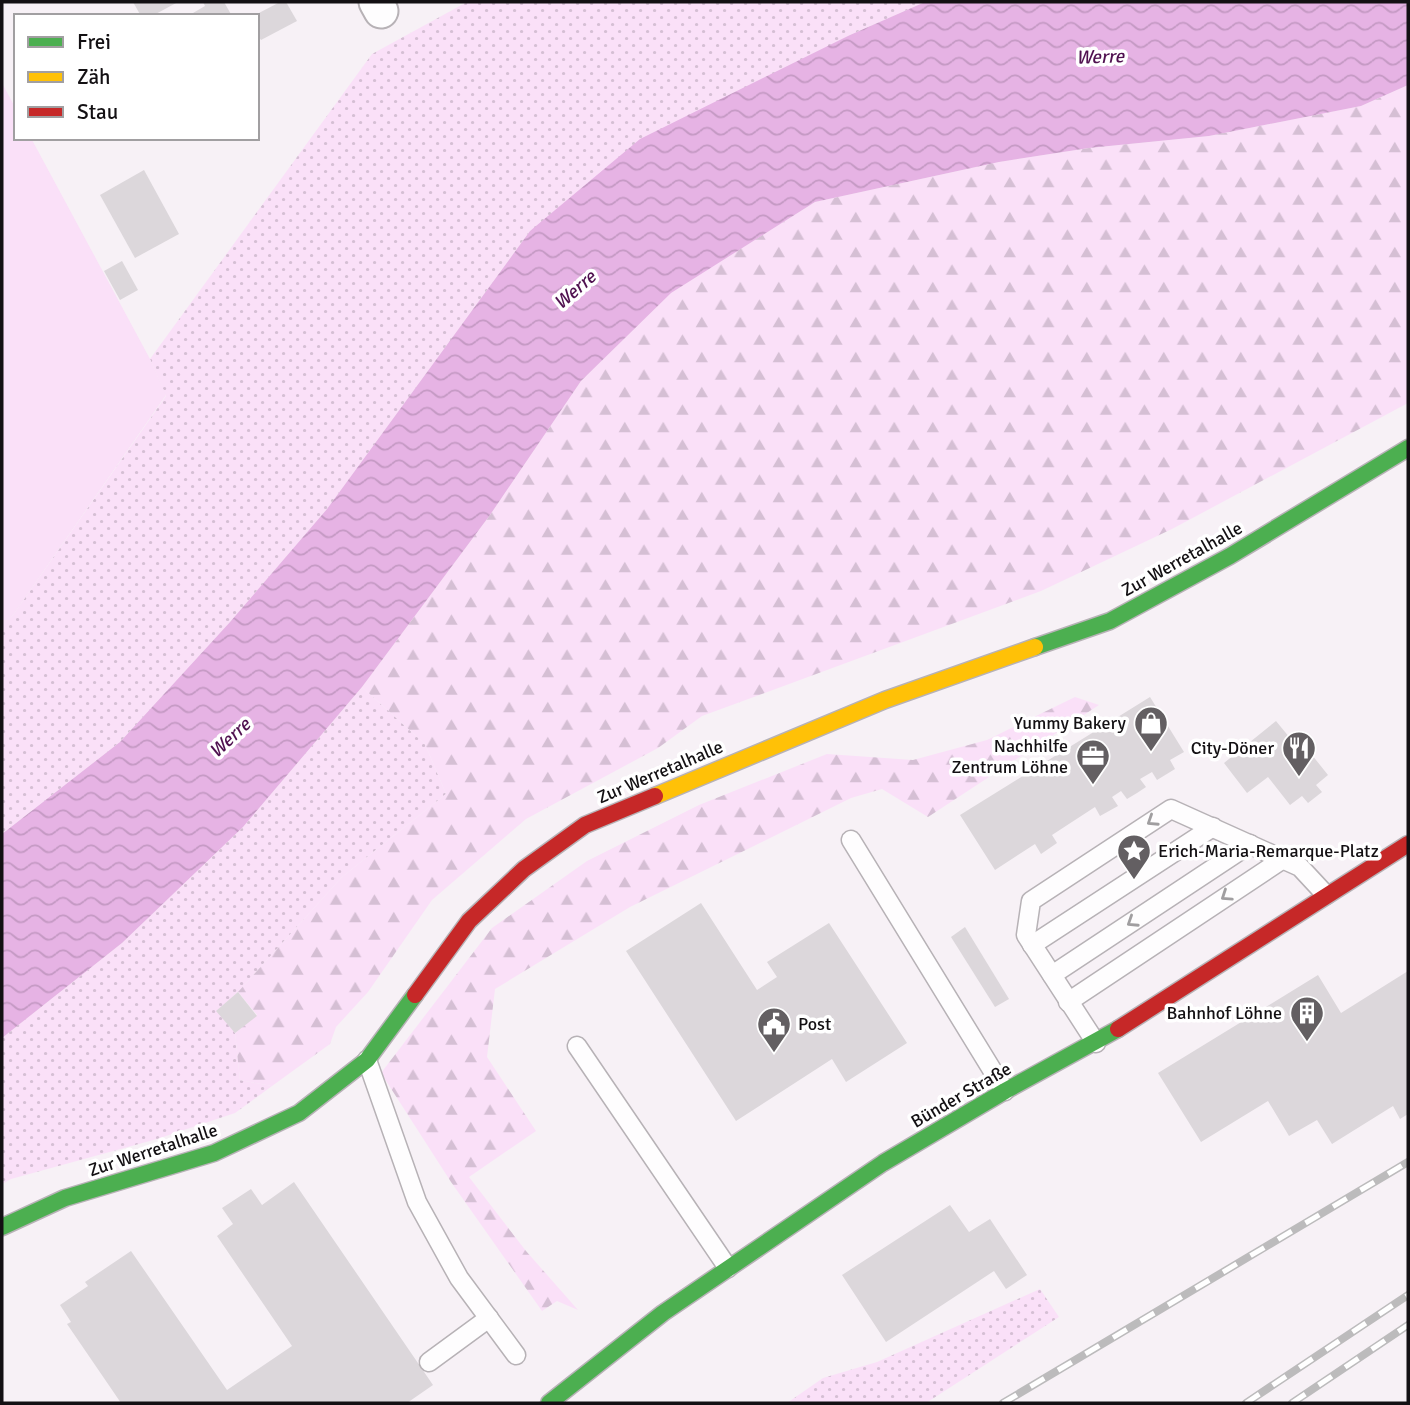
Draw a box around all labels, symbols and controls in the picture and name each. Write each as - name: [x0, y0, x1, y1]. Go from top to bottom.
- legend: [14, 14, 259, 140]
- text: Frei: [77, 29, 111, 55]
- water label: Werre: [1076, 44, 1126, 70]
- text: Zäh: [77, 64, 111, 90]
- text: Stau: [77, 99, 118, 125]
- water label: Werre: [549, 264, 602, 315]
- street label: Zur Werretalhalle: [1118, 517, 1246, 601]
- shop icon: Yummy Bakery: [1132, 704, 1170, 753]
- water label: Werre: [204, 712, 257, 763]
- place label: Yummy Bakery: [1014, 712, 1127, 734]
- restaurant icon: City-Döner: [1280, 729, 1318, 778]
- place label: Nachhilfe Zentrum Löhne: [952, 735, 1068, 778]
- street label: Zur Werretalhalle: [594, 736, 726, 808]
- office icon: Nachhilfe Zentrum Löhne: [1074, 737, 1112, 786]
- place label: City-Döner: [1191, 737, 1274, 759]
- one-way arrow: [1147, 813, 1160, 826]
- place icon: Erich-Maria-Remarque-Platz: [1115, 832, 1153, 881]
- place label: Erich-Maria-Remarque-Platz: [1158, 840, 1379, 862]
- one-way arrow: [1221, 888, 1234, 901]
- one-way arrow: [1127, 914, 1140, 927]
- building icon: Bahnhof Löhne: [1288, 994, 1326, 1043]
- place label: Bahnhof Löhne: [1166, 1002, 1282, 1024]
- public building icon: Post: [755, 1005, 793, 1054]
- place label: Post: [798, 1013, 831, 1035]
- street label: Bünder Straße: [907, 1057, 1015, 1133]
- street label: Zur Werretalhalle: [86, 1119, 220, 1181]

